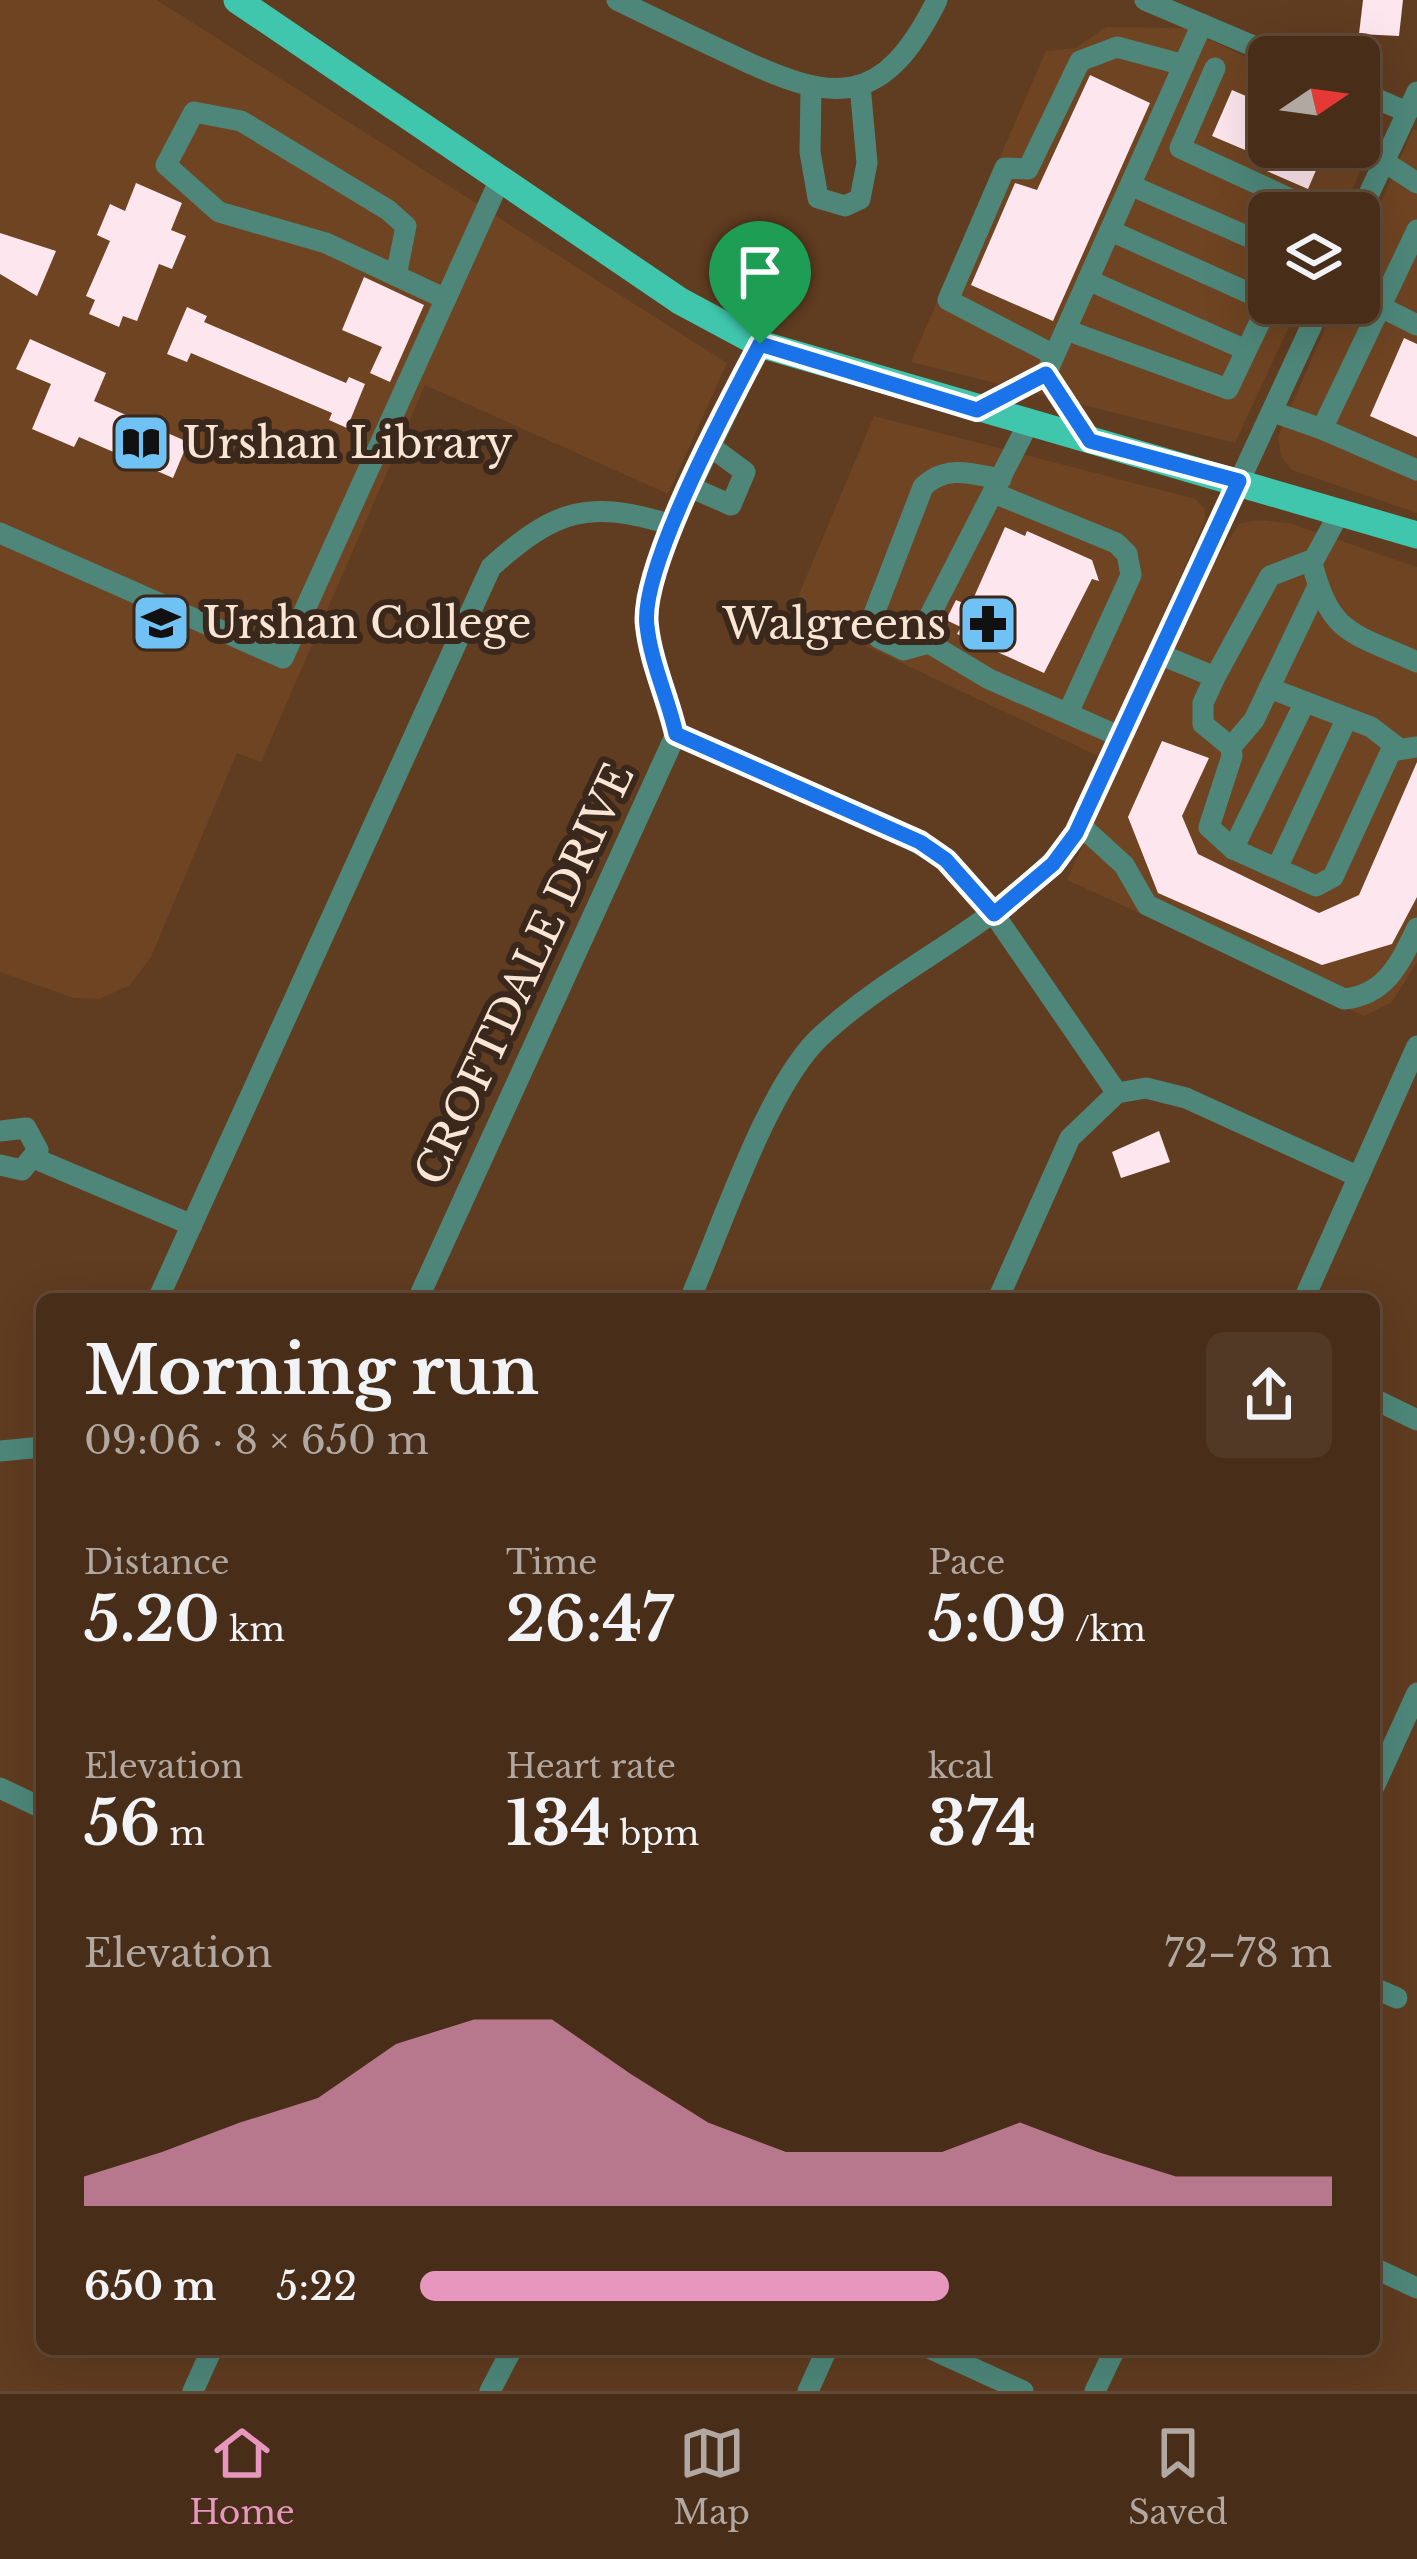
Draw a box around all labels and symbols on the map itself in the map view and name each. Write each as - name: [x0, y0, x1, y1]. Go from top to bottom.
- north arrow: [1248, 36, 1380, 168]
- pin: [709, 221, 811, 344]
- library icon: Urshan Library: [110, 412, 172, 474]
- place label: Urshan Library: [183, 417, 513, 469]
- school or university icon: Urshan College: [130, 592, 192, 654]
- pharmacy icon: Walgreens: [957, 593, 1019, 655]
- place label: Urshan College: [203, 597, 532, 649]
- place label: Walgreens: [722, 598, 946, 650]
- street label: CROFTDALE DRIVE: [403, 755, 645, 1193]

